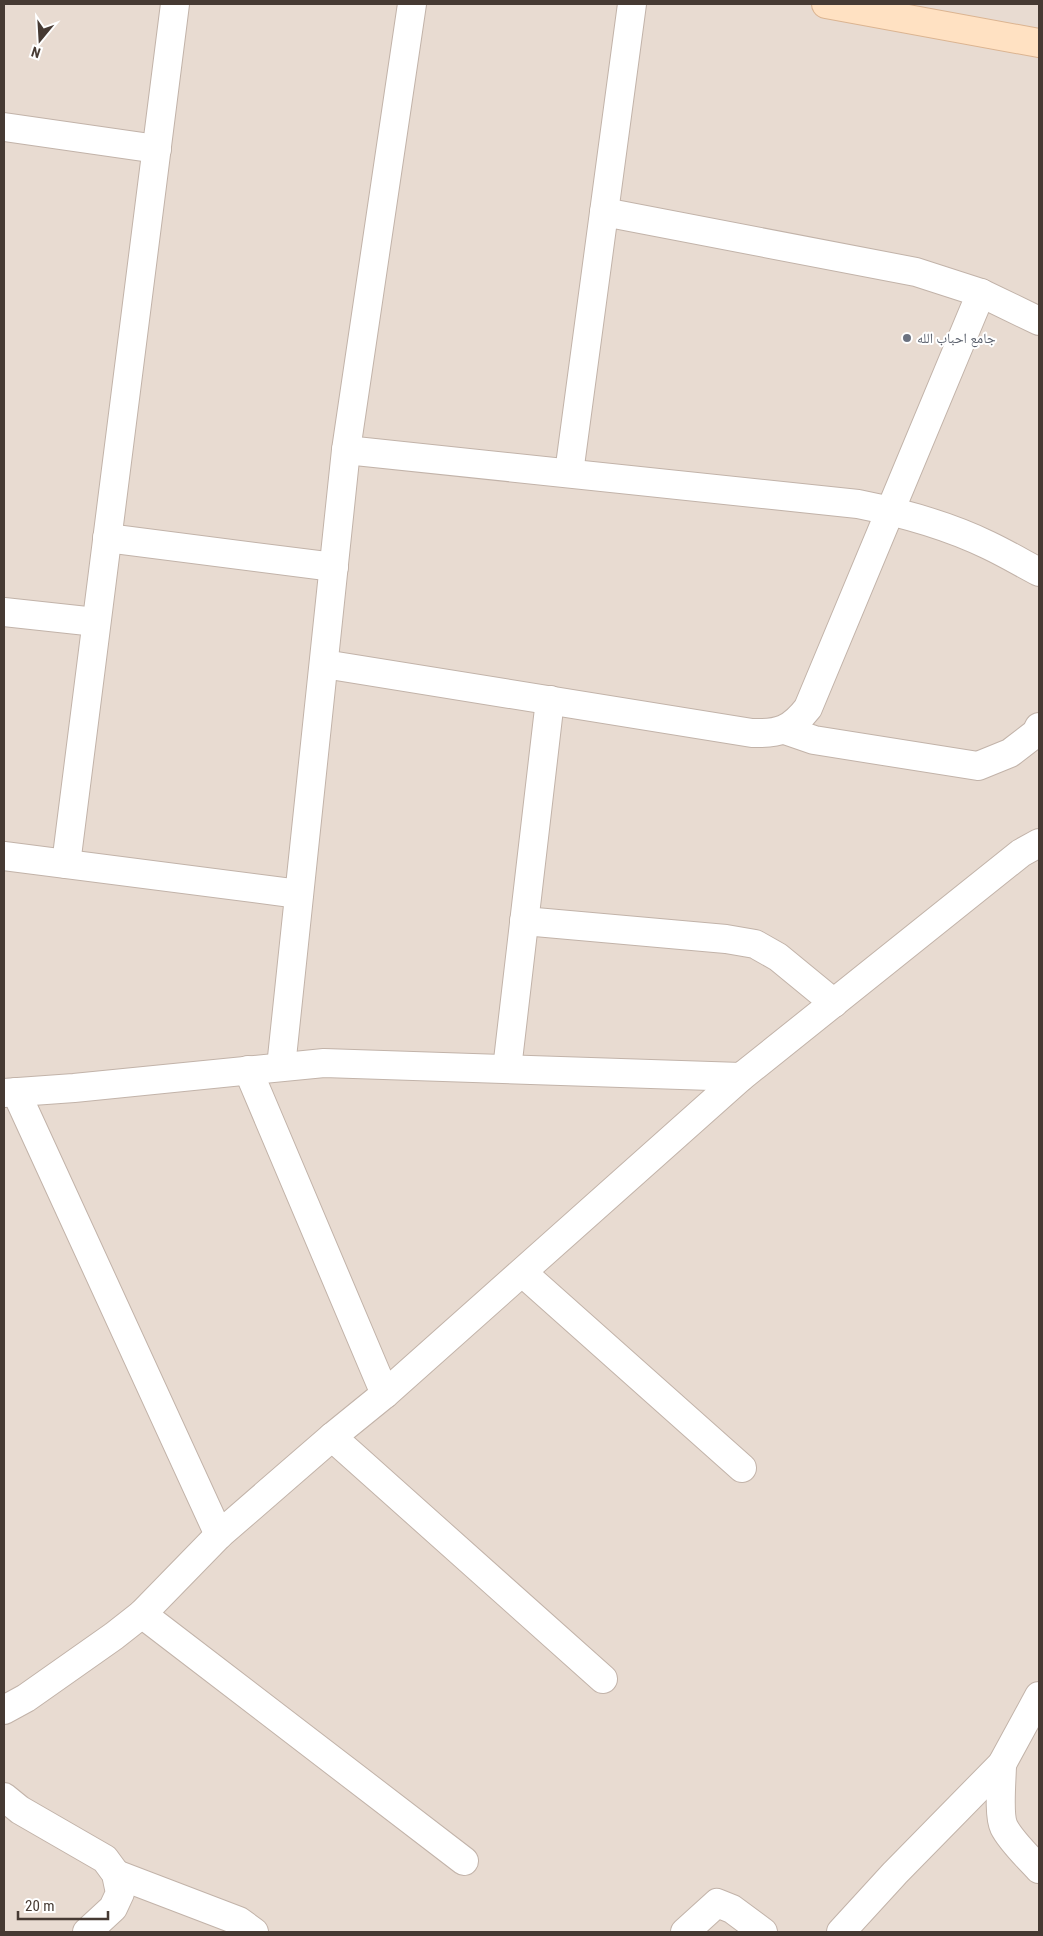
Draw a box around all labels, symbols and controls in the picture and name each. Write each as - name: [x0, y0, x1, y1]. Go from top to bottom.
- north arrow: [15, 15, 65, 65]
- text: N: [29, 43, 43, 61]
- place label: جامع احباب الله: [917, 330, 996, 348]
- marker: جامع احباب الله: [901, 332, 913, 344]
- scale bar: [18, 1888, 108, 1920]
- text: 20 m: [25, 1897, 55, 1915]

